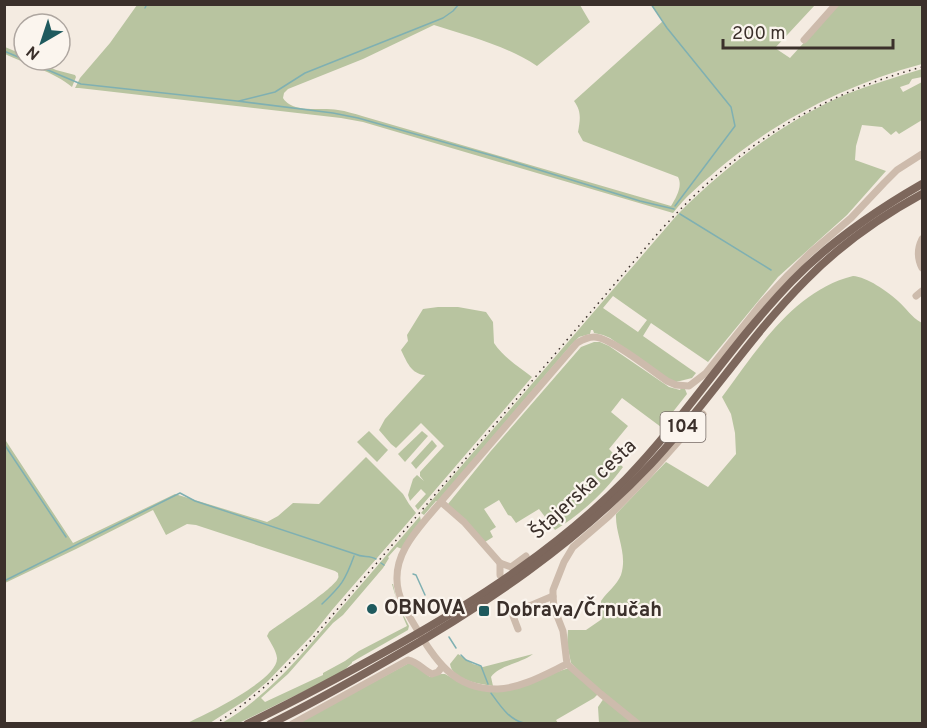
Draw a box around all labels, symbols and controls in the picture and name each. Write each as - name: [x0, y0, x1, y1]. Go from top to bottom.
- north arrow: [12, 12, 72, 72]
- scale bar: [723, 12, 892, 50]
- text: 200 m: [732, 23, 785, 46]
- text: N: [23, 41, 45, 63]
- road number: 104: [660, 412, 706, 442]
- street label: Štajerska cesta: [524, 433, 643, 546]
- place label: OBNOVA: [384, 596, 466, 622]
- place label: Dobrava/Črnučah: [496, 596, 662, 624]
- marker: OBNOVA: [365, 602, 379, 616]
- marker: Dobrava/Črnučah: [477, 604, 491, 618]

